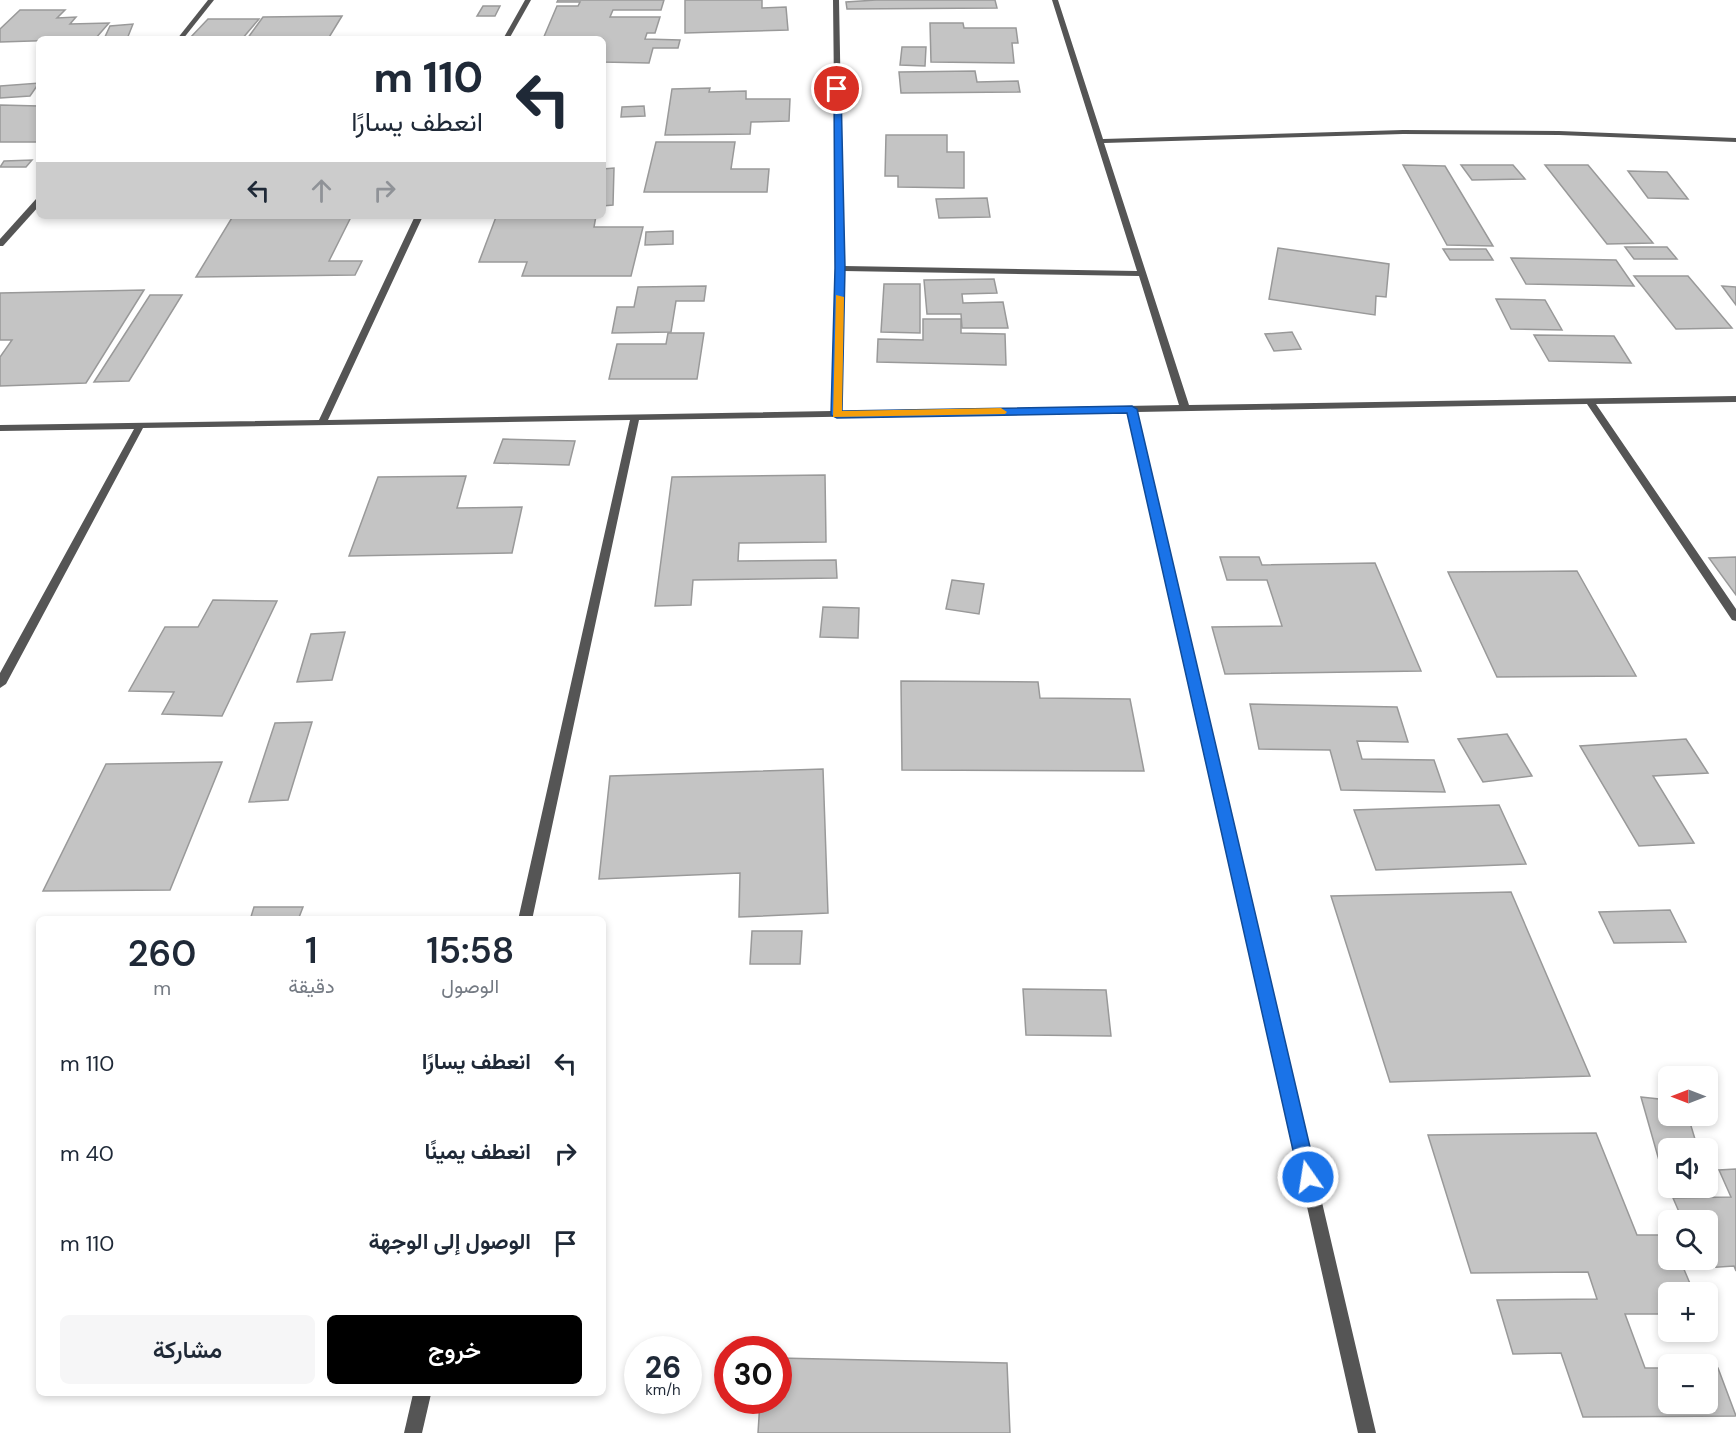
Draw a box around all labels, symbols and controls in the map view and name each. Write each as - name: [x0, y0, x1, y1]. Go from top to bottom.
- text: 110 m: [373, 50, 483, 105]
- icon: left: [504, 60, 582, 138]
- pin: [811, 63, 862, 114]
- icon: arrive: [820, 72, 853, 105]
- text: انعطف يسارًا: [351, 104, 483, 139]
- icon: left: [242, 174, 275, 207]
- icon: ahead: [305, 174, 338, 207]
- icon: right: [368, 174, 401, 207]
- text: 1: [305, 927, 318, 974]
- text: 15:58: [426, 927, 514, 974]
- text: 260: [128, 930, 196, 977]
- text: دقيقة: [288, 973, 334, 999]
- text: الوصول: [441, 973, 499, 999]
- text: m: [153, 975, 171, 1001]
- text: انعطف يسارًا: [422, 1047, 531, 1076]
- icon: left: [549, 1047, 582, 1080]
- text: 110 m: [60, 1049, 114, 1078]
- north arrow: [1658, 1066, 1718, 1126]
- map controls: [1658, 1066, 1718, 1414]
- text: انعطف يمينًا: [424, 1137, 531, 1166]
- icon: right: [549, 1137, 582, 1170]
- button: sound: [1658, 1138, 1718, 1198]
- text: 40 m: [60, 1139, 114, 1168]
- position arrow: [1276, 1145, 1340, 1209]
- button: search: [1658, 1210, 1718, 1270]
- text: الوصول إلى الوجهة: [369, 1227, 531, 1256]
- icon: arrive: [549, 1227, 582, 1260]
- text: 110 m: [60, 1229, 114, 1258]
- button: +: [1658, 1282, 1718, 1342]
- button: مشاركة: [60, 1315, 315, 1384]
- button: خروج: [327, 1315, 582, 1384]
- speed limit sign: 30: [714, 1336, 792, 1414]
- text: 26: [645, 1348, 681, 1387]
- button: −: [1658, 1354, 1718, 1414]
- text: km/h: [645, 1380, 681, 1400]

